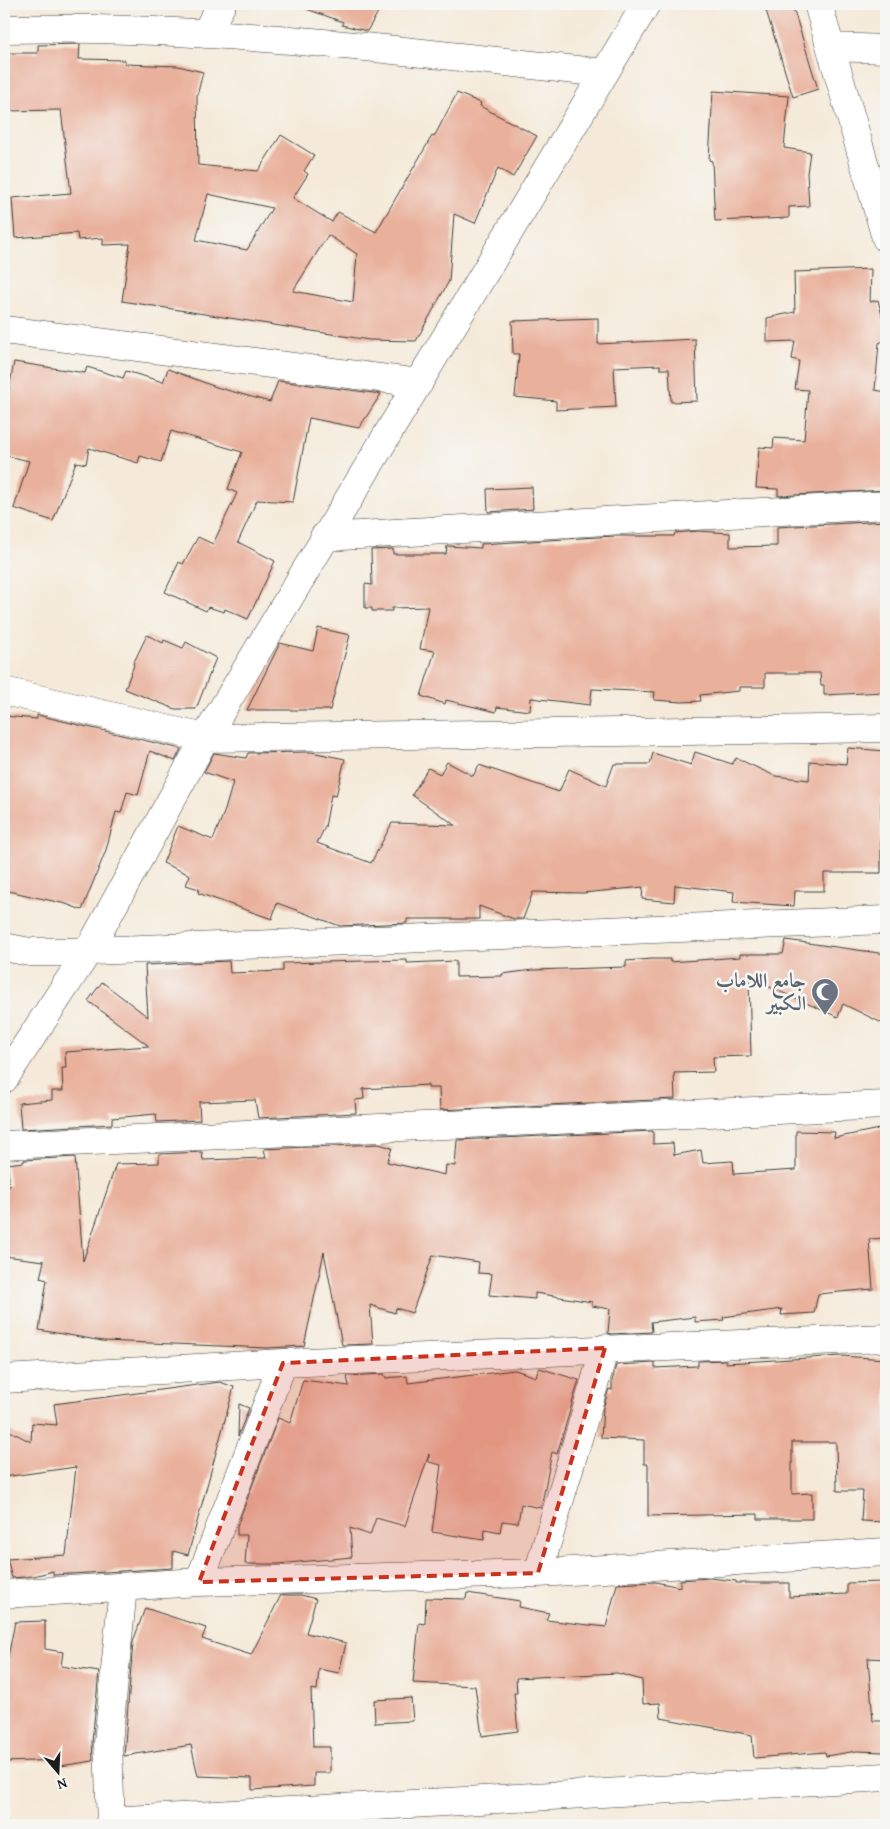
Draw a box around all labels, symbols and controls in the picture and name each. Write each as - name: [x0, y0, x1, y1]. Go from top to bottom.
- place label: جامع اللاماب الكبير: [716, 965, 806, 1017]
- mosque icon: جامع اللاماب الكبير: [810, 977, 840, 1016]
- north arrow: [32, 1746, 82, 1796]
- text: N: [54, 1773, 70, 1795]

